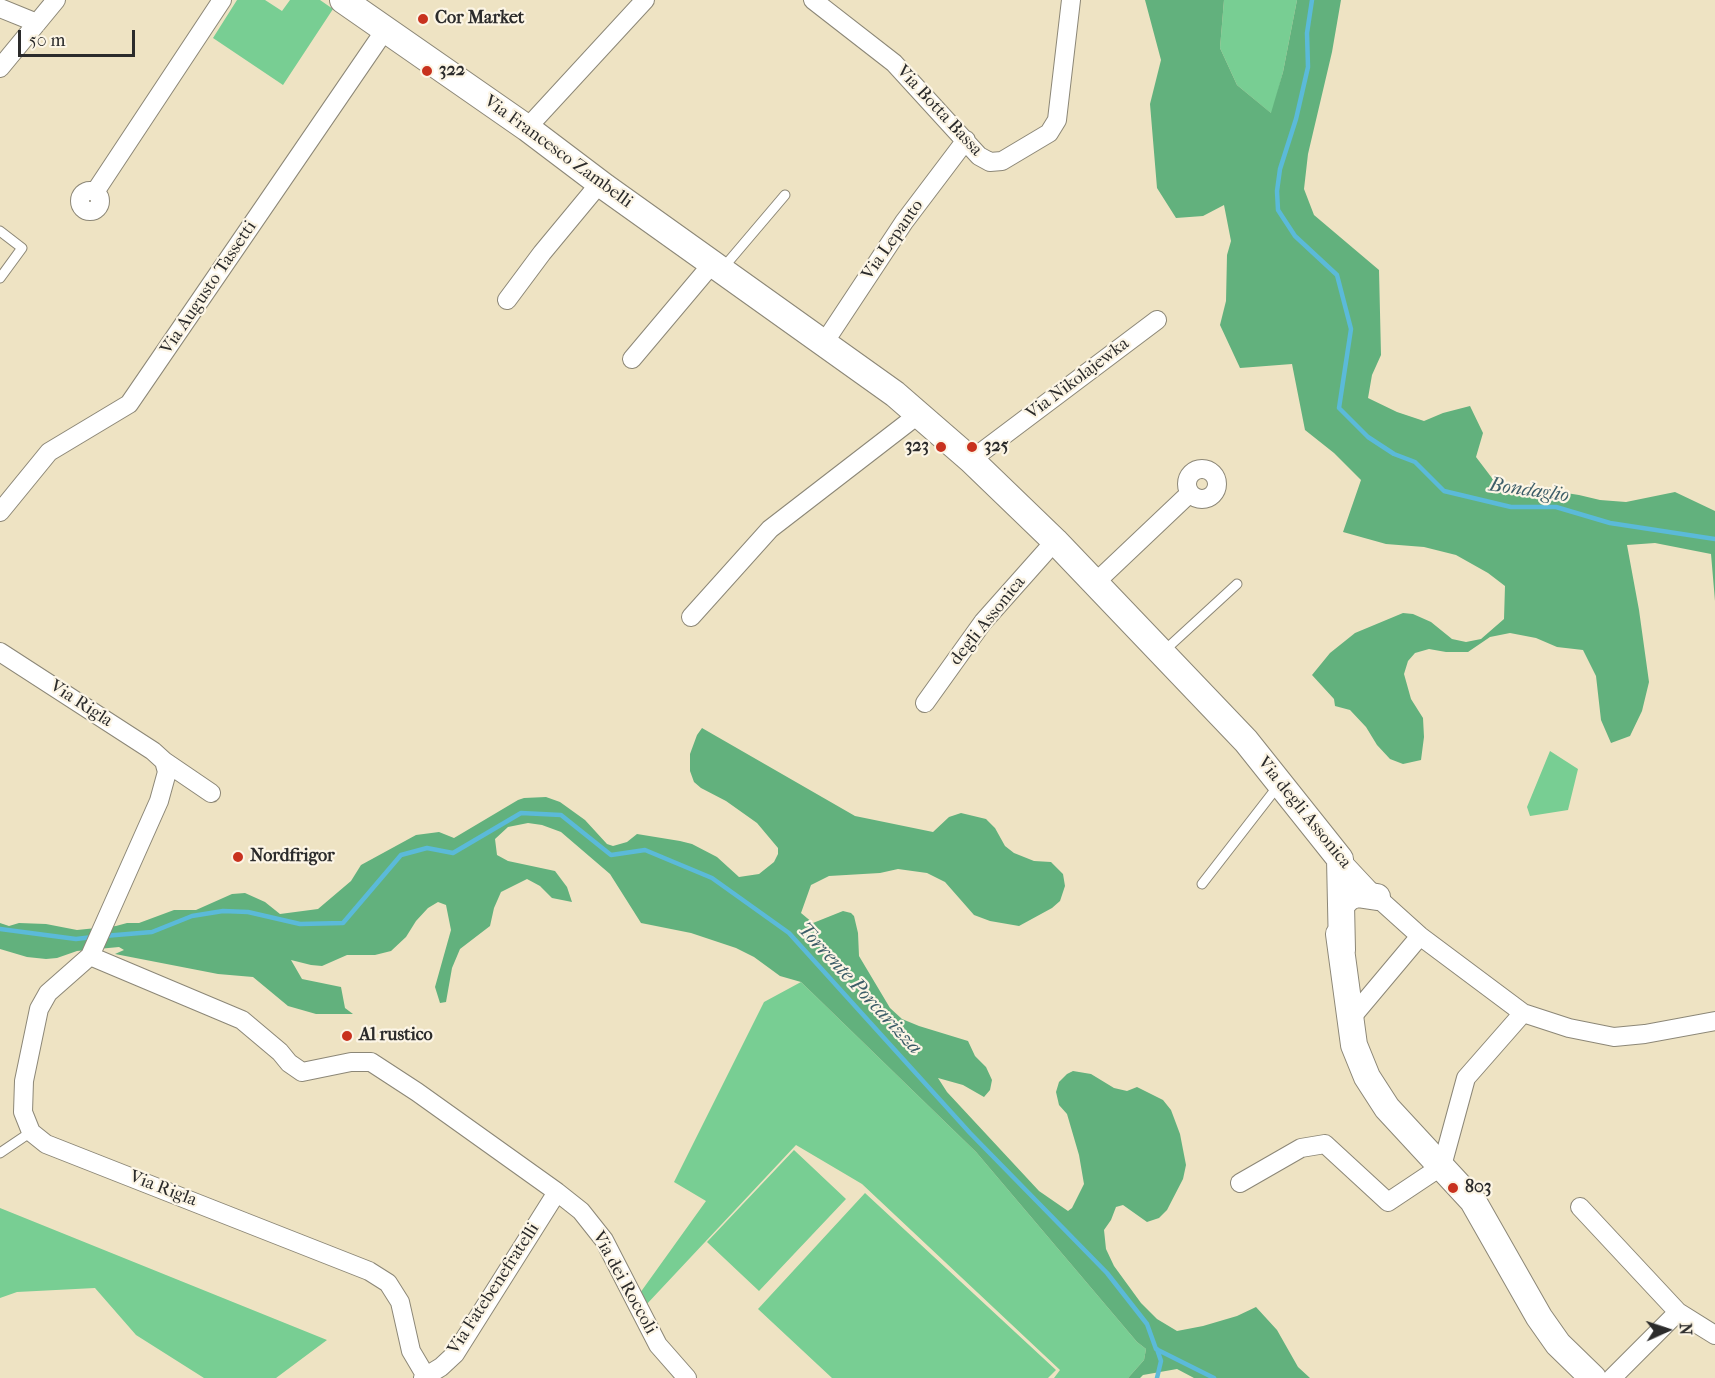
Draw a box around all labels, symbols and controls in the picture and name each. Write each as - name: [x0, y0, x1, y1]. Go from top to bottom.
- place label: Cor Market: [435, 8, 524, 30]
- marker: Cor Market: [416, 12, 430, 26]
- scale bar: [21, 18, 138, 56]
- text: 50 m: [29, 30, 65, 51]
- place label: 322: [439, 60, 465, 82]
- street label: Via Botta Bassa: [891, 61, 987, 161]
- marker: 322: [420, 64, 434, 78]
- street label: Via Francesco Zambelli: [479, 91, 637, 213]
- street label: Via Lepanto: [857, 196, 929, 284]
- street label: Via Augusto Tassetti: [156, 217, 262, 359]
- street label: Via Nikolajewka: [1022, 333, 1134, 425]
- place label: 323: [905, 436, 929, 458]
- place label: 325: [984, 436, 1008, 458]
- marker: 323: [934, 440, 948, 454]
- marker: 325: [965, 440, 979, 454]
- water label: Bondaglio: [1488, 474, 1570, 508]
- street label: degli Assonica: [946, 572, 1030, 670]
- street label: Via Rigla: [46, 676, 116, 732]
- street label: Via degli Assonica: [1252, 753, 1356, 873]
- place label: Nordfrigor: [250, 846, 335, 868]
- marker: Nordfrigor: [231, 850, 245, 864]
- water label: Torrente Porcarizza: [792, 918, 926, 1060]
- place label: Al rustico: [359, 1025, 433, 1047]
- marker: Al rustico: [340, 1029, 354, 1043]
- street label: Via Rigla: [126, 1166, 200, 1212]
- place label: 803: [1465, 1177, 1491, 1199]
- marker: 803: [1446, 1181, 1460, 1195]
- street label: Via Fatebenefratelli: [443, 1219, 545, 1359]
- street label: Via dei Roccoli: [587, 1228, 661, 1338]
- north arrow: [1637, 1300, 1697, 1360]
- text: N: [1676, 1322, 1695, 1336]

